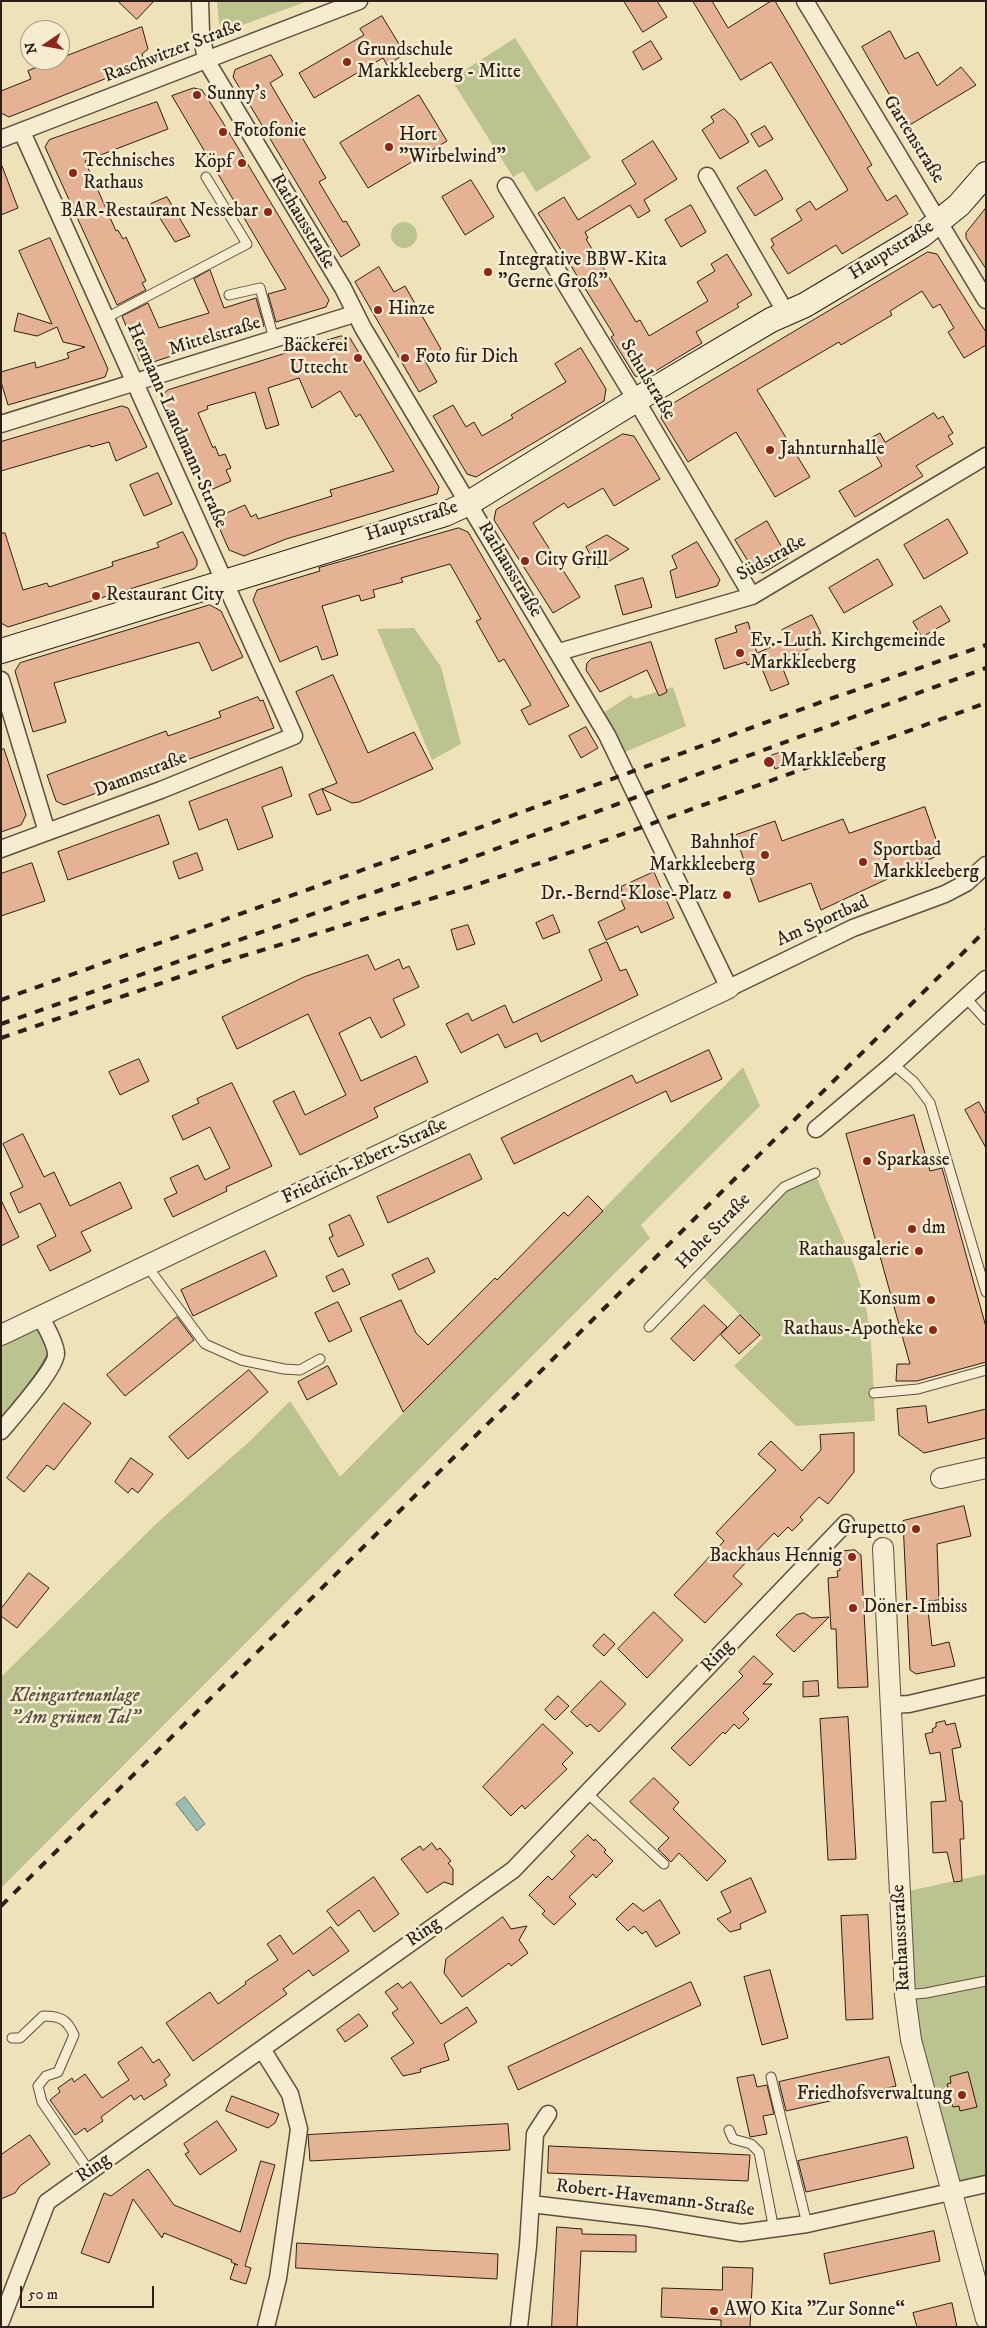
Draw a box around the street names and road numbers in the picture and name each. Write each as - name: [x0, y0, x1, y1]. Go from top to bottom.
- street label: Raschwitzer Straße: [101, 15, 245, 89]
- street label: Gartenstraße: [877, 92, 949, 188]
- street label: Rathausstraße: [265, 170, 339, 274]
- street label: Hauptstraße: [845, 216, 939, 286]
- street label: Mittelstraße: [166, 312, 264, 362]
- street label: Hermann-Landmann-Straße: [120, 320, 232, 532]
- street label: Schulstraße: [614, 336, 680, 424]
- street label: Hauptstraße: [363, 496, 461, 548]
- street label: Rathausstraße: [472, 518, 546, 622]
- street label: Südstraße: [733, 531, 811, 587]
- street label: Dammstraße: [91, 747, 191, 803]
- street label: Am Sportbad: [773, 892, 873, 952]
- street label: Friedrich-Ebert-Straße: [279, 1114, 451, 1210]
- street label: Hohe Straße: [672, 1189, 756, 1275]
- street label: Ring: [697, 1636, 739, 1678]
- street label: Rathausstraße: [888, 1884, 916, 1992]
- street label: Ring: [402, 1913, 446, 1953]
- street label: Ring: [72, 2149, 116, 2189]
- street label: Robert-Havemann-Straße: [554, 2175, 756, 2223]

